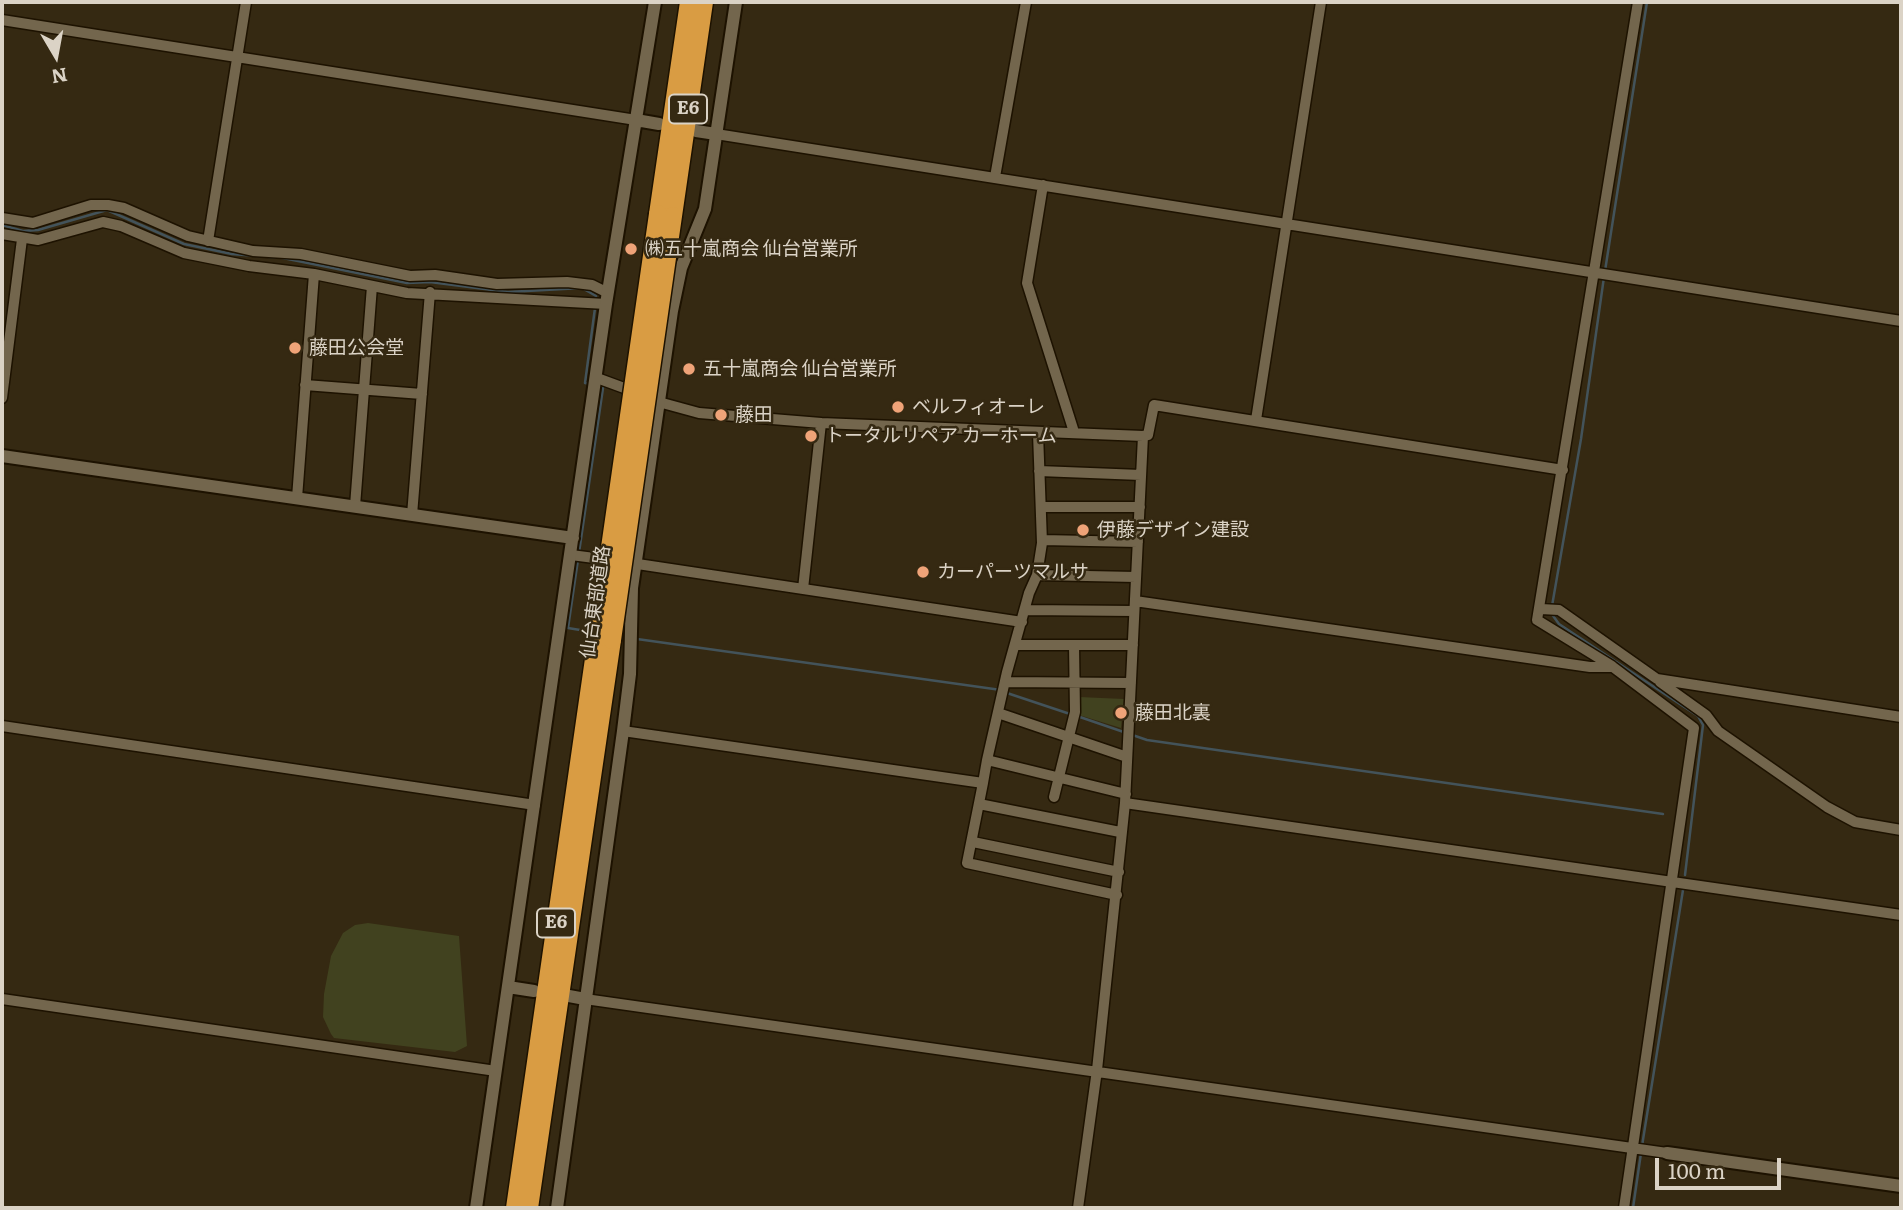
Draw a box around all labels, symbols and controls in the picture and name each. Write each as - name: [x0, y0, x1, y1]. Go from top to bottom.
- north arrow: [21, 21, 91, 91]
- text: N: [49, 62, 70, 92]
- road number: E6: [669, 94, 707, 124]
- place label: ㈱五十嵐商会 仙台営業所: [645, 238, 858, 260]
- marker: ㈱五十嵐商会 仙台営業所: [623, 241, 639, 257]
- place label: 藤田公会堂: [309, 337, 404, 359]
- marker: 藤田公会堂: [287, 340, 303, 356]
- place label: 五十嵐商会 仙台営業所: [703, 358, 897, 380]
- marker: 五十嵐商会 仙台営業所: [681, 361, 697, 377]
- place label: ベルフィオーレ: [912, 396, 1045, 418]
- marker: ベルフィオーレ: [890, 399, 906, 415]
- place label: 藤田: [735, 404, 773, 426]
- marker: 藤田: [713, 407, 729, 423]
- place label: トータルリペア カーホーム: [825, 425, 1057, 447]
- marker: トータルリペア カーホーム: [803, 428, 819, 444]
- place label: 伊藤デザイン建設: [1097, 519, 1249, 541]
- marker: 伊藤デザイン建設: [1075, 522, 1091, 538]
- street label: 仙台東部道路: [577, 544, 615, 660]
- place label: カーパーツマルサ: [937, 561, 1089, 583]
- marker: カーパーツマルサ: [915, 564, 931, 580]
- place label: 藤田北裏: [1135, 702, 1211, 724]
- marker: 藤田北裏: [1113, 705, 1129, 721]
- road number: E6: [537, 908, 575, 938]
- scale bar: [1658, 1144, 1784, 1188]
- text: 100 m: [1668, 1154, 1725, 1185]

